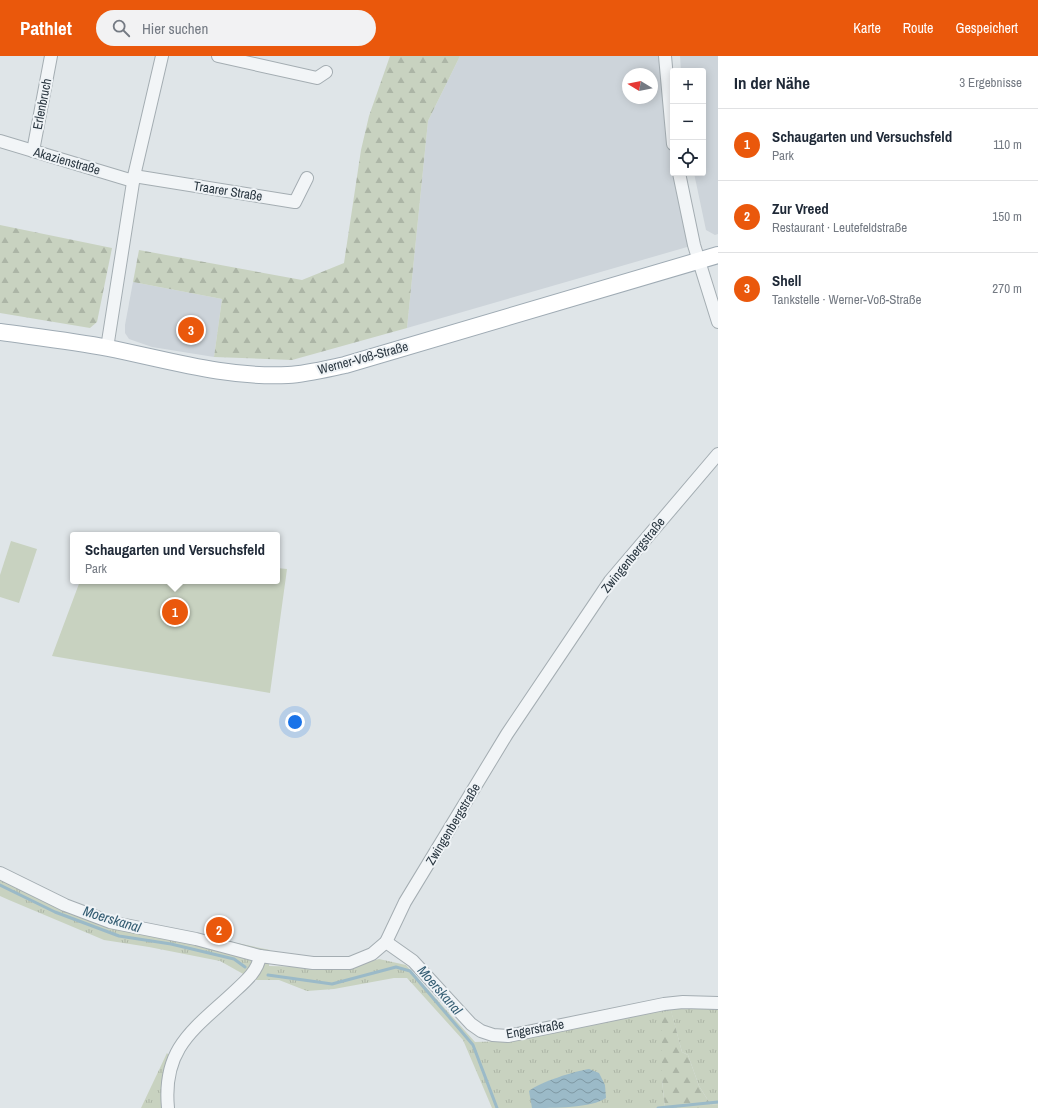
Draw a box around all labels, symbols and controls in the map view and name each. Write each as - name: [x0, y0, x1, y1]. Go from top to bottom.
- search box: [96, 10, 376, 46]
- text: Pathlet: [20, 15, 72, 41]
- icon: search: [110, 17, 132, 39]
- text: Hier suchen: [142, 18, 208, 39]
- text: Karte: [853, 19, 881, 37]
- text: Route: [903, 19, 933, 37]
- text: Gespeichert: [955, 19, 1018, 37]
- north arrow: [622, 68, 658, 104]
- map controls: [670, 68, 706, 176]
- button: +: [670, 68, 706, 104]
- text: In der Nähe: [734, 71, 810, 94]
- text: 3 Ergebnisse: [959, 74, 1022, 91]
- street label: Erlenbruch: [29, 77, 55, 131]
- button: −: [670, 104, 706, 140]
- text: Schaugarten und Versuchsfeld: [772, 126, 952, 147]
- text: 1: [744, 136, 750, 153]
- text: 110 m: [993, 136, 1022, 153]
- button: locate: [670, 140, 706, 176]
- street label: Akazienstraße: [31, 143, 102, 179]
- text: Park: [772, 147, 794, 164]
- street label: Traarer Straße: [192, 177, 264, 205]
- text: Zur Vreed: [772, 198, 829, 219]
- text: 2: [744, 208, 750, 225]
- text: 150 m: [992, 208, 1022, 225]
- text: Restaurant · Leutefeldstraße: [772, 219, 907, 236]
- text: Shell: [772, 270, 801, 291]
- text: 3: [744, 280, 750, 297]
- text: 270 m: [992, 280, 1022, 297]
- text: Tankstelle · Werner-Voß-Straße: [772, 291, 921, 308]
- pin: 3: [178, 315, 204, 345]
- street label: Werner-Voß-Straße: [316, 338, 410, 378]
- street label: Zwingenbergstraße: [597, 514, 669, 596]
- popup: [70, 532, 280, 584]
- text: Schaugarten und Versuchsfeld: [85, 539, 265, 560]
- text: Park: [85, 560, 107, 577]
- pin: 1: [162, 597, 188, 627]
- your location: [285, 712, 305, 732]
- street label: Zwingenbergstraße: [422, 780, 484, 868]
- water label: Moerskanal: [81, 902, 143, 936]
- pin: 2: [206, 915, 232, 945]
- water label: Moerskanal: [414, 962, 467, 1019]
- street label: Engerstraße: [505, 1016, 565, 1042]

